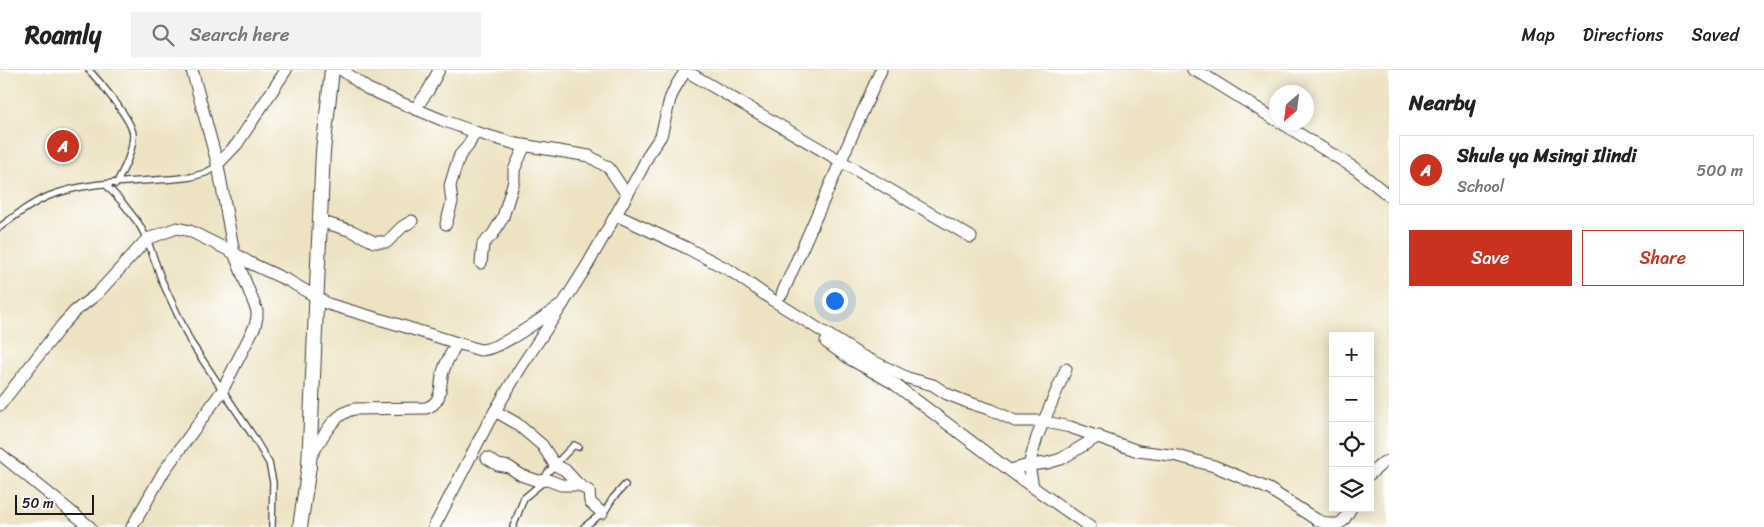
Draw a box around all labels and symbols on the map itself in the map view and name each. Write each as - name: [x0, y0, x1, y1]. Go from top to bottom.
- north arrow: [1269, 85, 1314, 130]
- pin: A: [47, 127, 79, 165]
- your location: [822, 288, 848, 314]
- scale bar: [15, 492, 94, 515]

